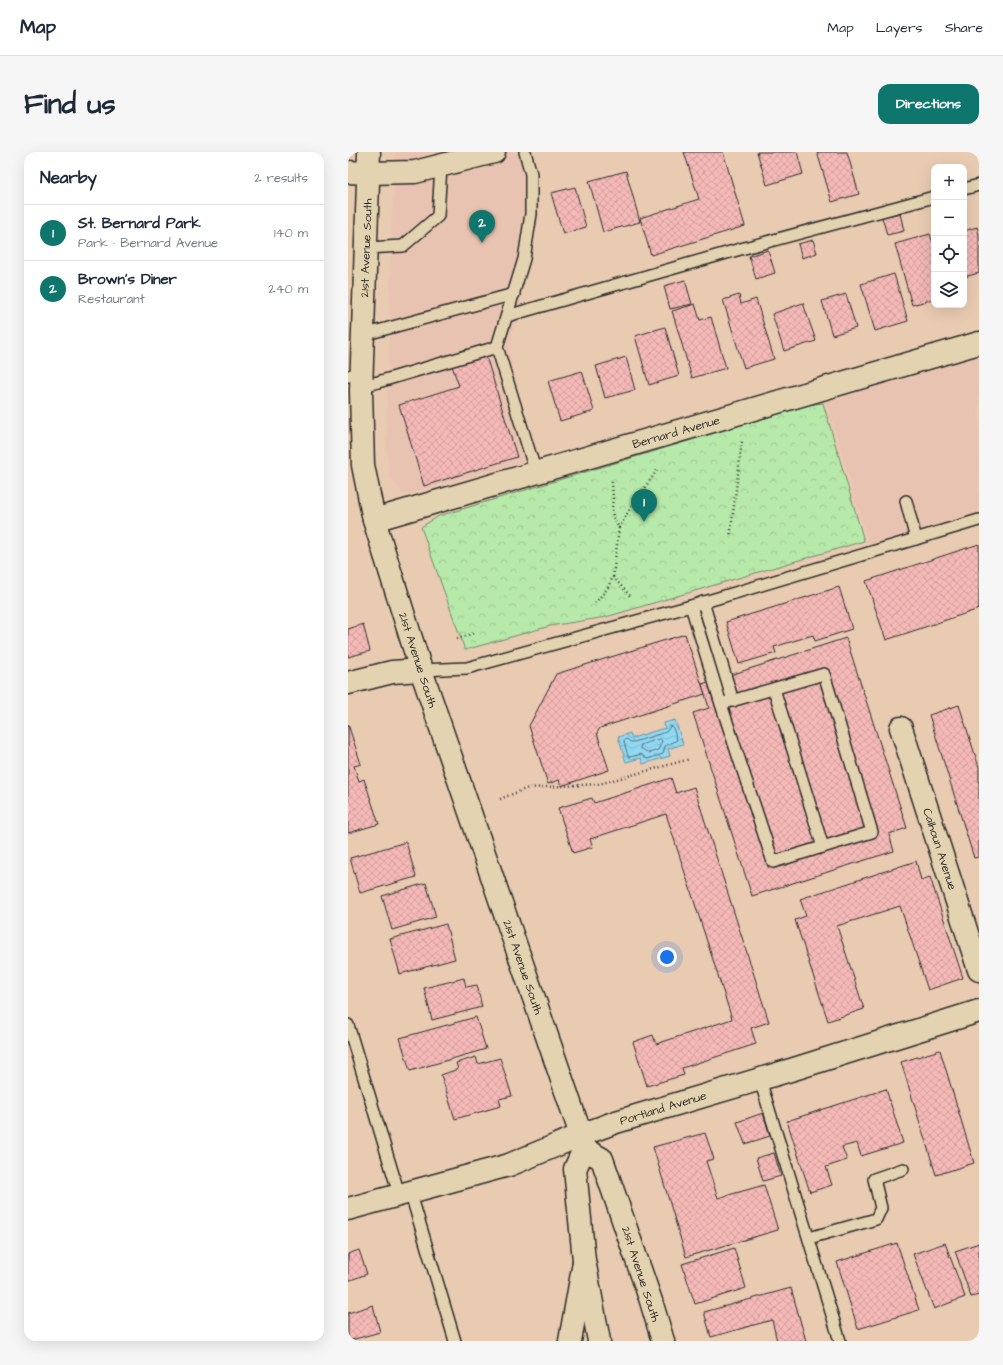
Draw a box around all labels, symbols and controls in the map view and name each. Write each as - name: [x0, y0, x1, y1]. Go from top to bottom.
- text: Map: [20, 14, 56, 41]
- text: Map: [827, 18, 854, 38]
- text: Layers: [876, 18, 923, 38]
- text: Share: [945, 18, 983, 38]
- button: Directions: [878, 84, 979, 124]
- text: Find us: [24, 85, 115, 124]
- map controls: [931, 164, 967, 308]
- button: +: [931, 164, 967, 200]
- text: Nearby: [40, 166, 97, 190]
- text: 2 results: [254, 169, 308, 187]
- street label: 21st Avenue South: [356, 198, 377, 298]
- button: −: [931, 200, 967, 236]
- pin: 2: [469, 210, 495, 243]
- text: St. Bernard Park: [78, 213, 201, 234]
- text: 1: [52, 224, 54, 242]
- text: 140 m: [274, 224, 308, 242]
- text: Park · Bernard Avenue: [78, 234, 218, 252]
- button: locate: [931, 236, 967, 272]
- text: Brown's Diner: [78, 269, 177, 290]
- button: layers: [931, 272, 967, 308]
- text: 2: [49, 280, 57, 298]
- text: 240 m: [268, 280, 308, 298]
- text: Restaurant: [78, 290, 145, 308]
- street label: Bernard Avenue: [630, 412, 722, 453]
- pin: 1: [631, 489, 657, 522]
- street label: 21st Avenue South: [394, 610, 441, 710]
- street label: Calhoun Avenue: [918, 806, 961, 893]
- street label: 21st Avenue South: [498, 917, 547, 1017]
- your location: [657, 947, 677, 967]
- street label: Portland Avenue: [618, 1087, 709, 1130]
- street label: 21st Avenue South: [617, 1224, 664, 1324]

